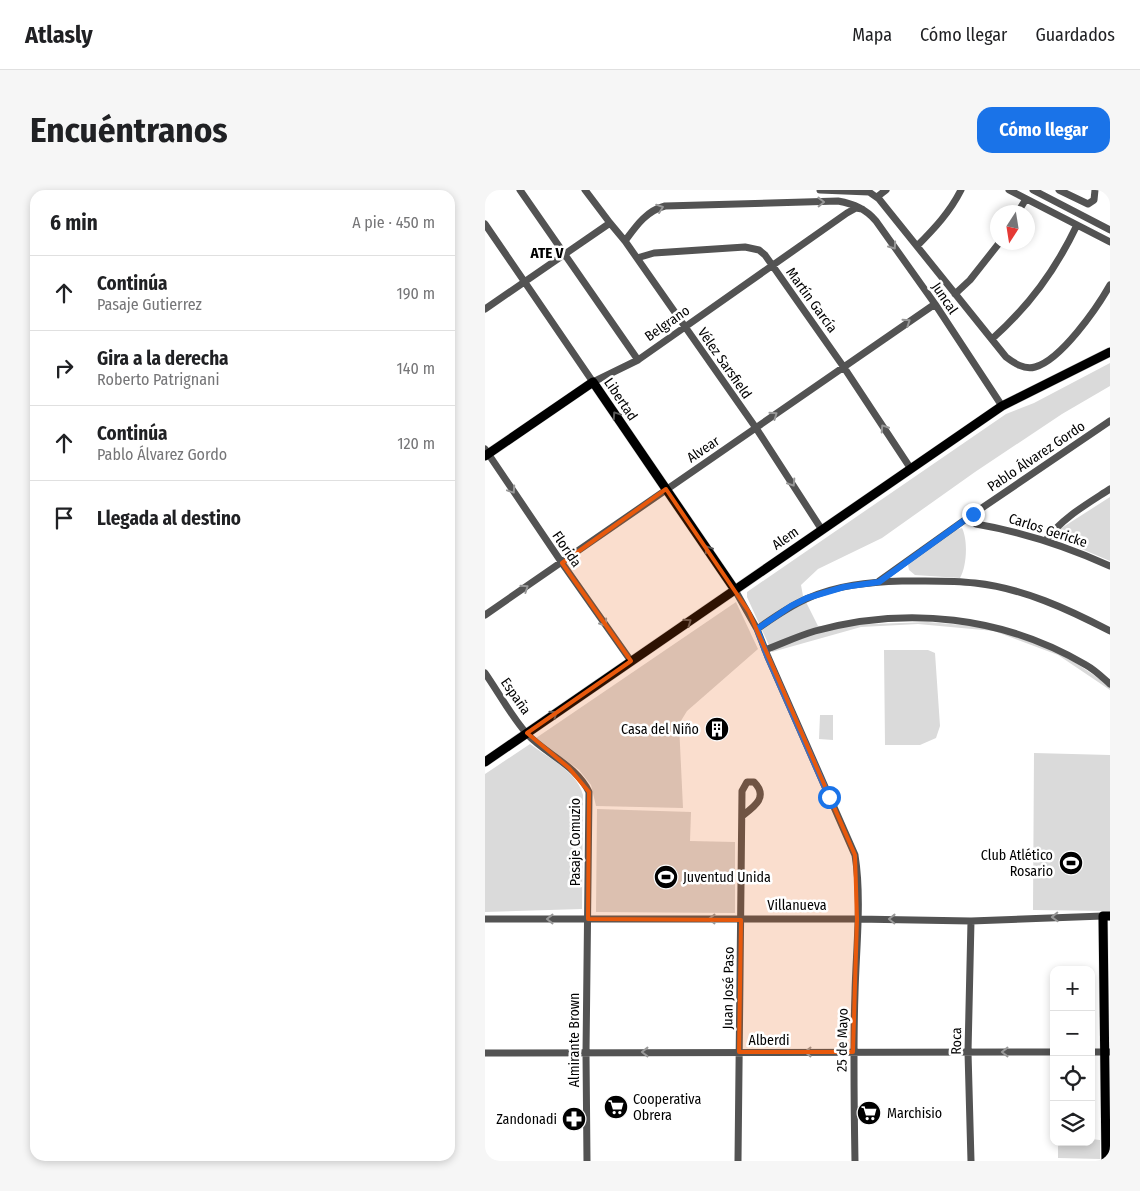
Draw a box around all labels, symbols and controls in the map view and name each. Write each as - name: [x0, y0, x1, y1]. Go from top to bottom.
- text: Atlasly: [25, 21, 93, 49]
- text: Mapa: [852, 24, 892, 46]
- text: Cómo llegar: [920, 24, 1007, 46]
- text: Guardados: [1035, 24, 1115, 46]
- button: Cómo llegar: [977, 107, 1110, 153]
- text: Encuéntranos: [30, 109, 228, 151]
- one-way arrow: [818, 197, 826, 207]
- one-way arrow: [655, 204, 663, 214]
- north arrow: [990, 205, 1035, 250]
- text: 6 min: [50, 210, 98, 236]
- text: A pie · 450 m: [352, 213, 435, 232]
- one-way arrow: [887, 240, 896, 250]
- district label: ATE V: [530, 244, 565, 262]
- street label: Martín García: [782, 264, 841, 336]
- text: Continúa: [97, 272, 168, 295]
- icon: ahead: [50, 279, 78, 307]
- street label: Juncal: [928, 279, 962, 318]
- text: 190 m: [397, 284, 435, 303]
- text: Pasaje Gutierrez: [97, 295, 202, 314]
- street label: Belgrano: [642, 302, 693, 345]
- one-way arrow: [901, 319, 911, 328]
- street label: Vélez Sarsfield: [694, 324, 755, 402]
- text: Gira a la derecha: [97, 347, 229, 370]
- icon: right: [50, 354, 78, 382]
- text: 140 m: [397, 359, 435, 378]
- text: Roberto Patrignani: [97, 370, 220, 389]
- street label: Libertad: [600, 375, 641, 424]
- one-way arrow: [613, 412, 622, 421]
- one-way arrow: [768, 412, 778, 421]
- street label: Pablo Álvarez Gordo: [984, 417, 1088, 495]
- text: Continúa: [97, 422, 168, 445]
- one-way arrow: [881, 424, 890, 433]
- icon: ahead: [50, 429, 78, 457]
- street label: Alvear: [684, 432, 723, 466]
- text: 120 m: [397, 434, 435, 453]
- text: Pablo Álvarez Gordo: [97, 445, 227, 464]
- one-way arrow: [786, 477, 795, 487]
- one-way arrow: [506, 484, 515, 493]
- route end: [962, 503, 985, 526]
- icon: arrive: [50, 504, 78, 532]
- text: Llegada al destino: [97, 507, 241, 530]
- street label: Carlos Gericke: [1006, 510, 1089, 551]
- street label: Alem: [769, 523, 802, 554]
- street label: Florida: [548, 528, 585, 571]
- one-way arrow: [704, 546, 714, 555]
- one-way arrow: [520, 585, 529, 594]
- one-way arrow: [598, 618, 607, 627]
- one-way arrow: [682, 619, 692, 628]
- street label: España: [497, 675, 534, 718]
- one-way arrow: [548, 711, 558, 720]
- building icon: Casa del Niño: [704, 716, 730, 742]
- place label: Casa del Niño: [621, 721, 699, 738]
- route start: [818, 786, 841, 809]
- street label: Pasaje Comuzio: [567, 798, 584, 886]
- place label: Club Atlético Rosario: [981, 847, 1053, 880]
- sports icon: Club Atlético Rosario: [1058, 850, 1084, 876]
- sports icon: Juventud Unida: [653, 864, 679, 890]
- place label: Juventud Unida: [683, 869, 771, 886]
- street label: Villanueva: [767, 897, 827, 914]
- one-way arrow: [1051, 912, 1059, 923]
- one-way arrow: [546, 914, 554, 924]
- one-way arrow: [708, 914, 716, 924]
- one-way arrow: [888, 914, 896, 924]
- street label: Juan José Paso: [719, 946, 738, 1030]
- map controls: [1050, 966, 1095, 1146]
- button: +: [1050, 966, 1095, 1011]
- street label: Almirante Brown: [566, 993, 583, 1087]
- street label: 25 de Mayo: [833, 1008, 852, 1072]
- button: −: [1050, 1011, 1095, 1056]
- street label: Roca: [948, 1027, 965, 1055]
- street label: Alberdi: [749, 1032, 789, 1049]
- one-way arrow: [641, 1047, 648, 1057]
- one-way arrow: [803, 1047, 811, 1057]
- one-way arrow: [1001, 1047, 1008, 1057]
- button: locate: [1050, 1056, 1095, 1101]
- place label: Cooperativa Obrera: [633, 1091, 701, 1124]
- supermarket icon: Cooperativa Obrera: [603, 1094, 629, 1120]
- supermarket icon: Marchisio: [856, 1100, 882, 1126]
- button: layers: [1050, 1101, 1095, 1146]
- place label: Marchisio: [887, 1105, 942, 1122]
- pharmacy icon: Zandonadi: [561, 1106, 587, 1132]
- place label: Zandonadi: [496, 1111, 557, 1128]

